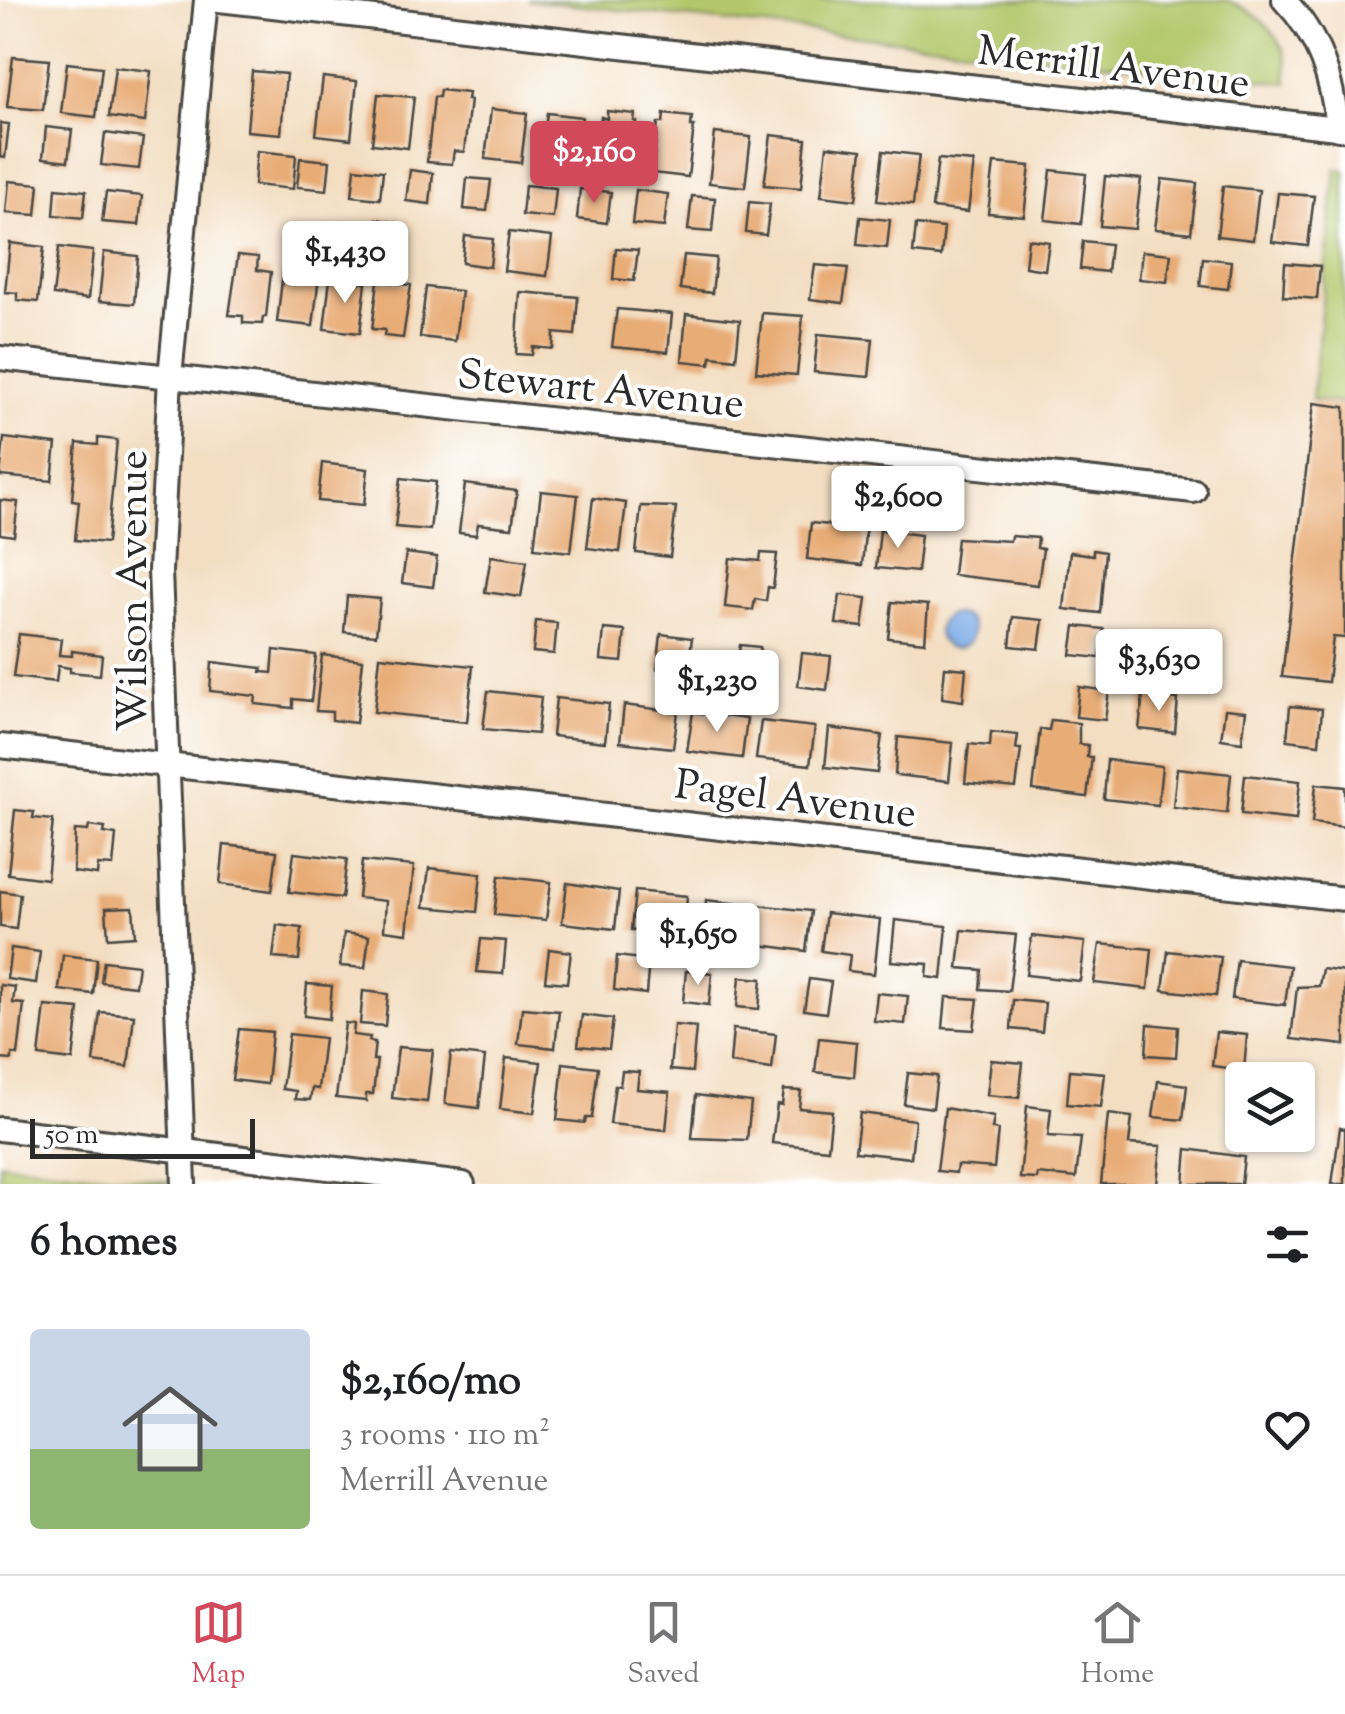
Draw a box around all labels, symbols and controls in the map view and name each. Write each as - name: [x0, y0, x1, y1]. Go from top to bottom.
- street label: Merrill Avenue: [974, 24, 1253, 116]
- pin: $2,160: [513, 121, 675, 206]
- text: $2,160: [552, 130, 636, 176]
- pin: $1,430: [264, 221, 426, 306]
- text: $1,430: [304, 230, 386, 276]
- street label: Stewart Avenue: [454, 347, 747, 437]
- street label: Wilson Avenue: [106, 450, 166, 732]
- pin: $2,600: [817, 466, 979, 551]
- text: $2,600: [853, 475, 943, 521]
- pin: $3,630: [1078, 629, 1240, 714]
- text: $3,630: [1118, 638, 1200, 684]
- pin: $1,230: [636, 650, 798, 735]
- text: $1,230: [677, 659, 757, 705]
- street label: Pagel Avenue: [671, 757, 919, 847]
- pin: $1,650: [617, 903, 779, 988]
- text: $1,650: [658, 912, 738, 958]
- map controls: [1225, 1062, 1315, 1152]
- button: layers: [1225, 1062, 1315, 1152]
- scale bar: [30, 1114, 255, 1158]
- text: 50 m: [45, 1116, 99, 1156]
- text: 6 homes: [30, 1214, 177, 1274]
- icon: filters: [1260, 1217, 1315, 1272]
- text: $2,160/mo: [340, 1353, 521, 1413]
- icon: home: [110, 1369, 230, 1489]
- icon: heart: [1260, 1402, 1315, 1457]
- text: 3 rooms · 110 m²: [340, 1413, 550, 1459]
- text: Merrill Avenue: [340, 1459, 549, 1505]
- tab: Map: [191, 1595, 246, 1695]
- tab: Saved: [627, 1595, 699, 1695]
- tab: Home: [1081, 1595, 1154, 1695]

